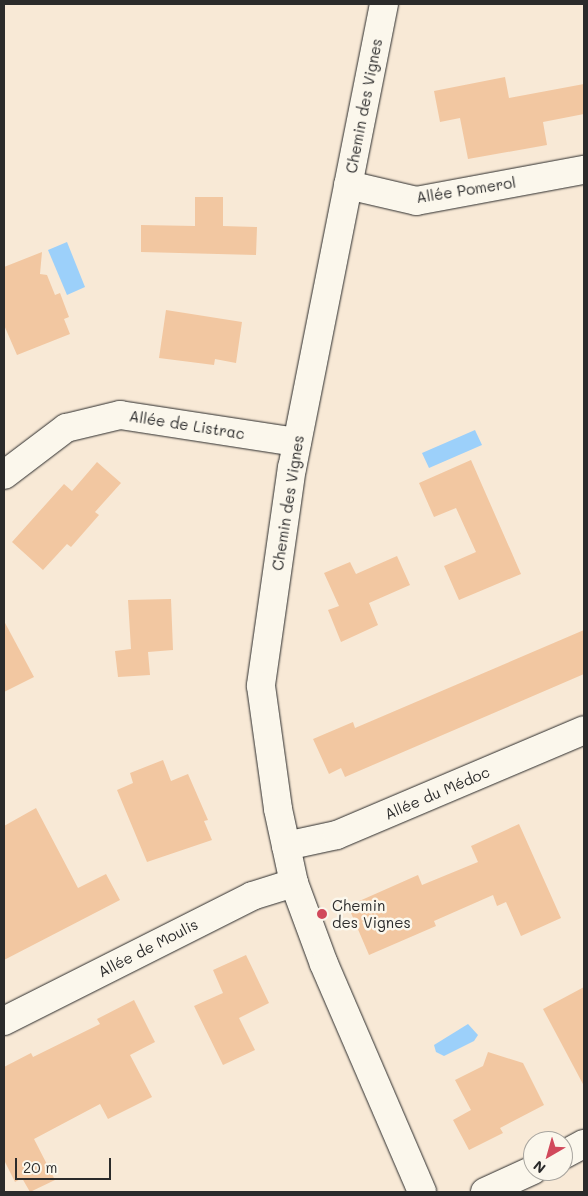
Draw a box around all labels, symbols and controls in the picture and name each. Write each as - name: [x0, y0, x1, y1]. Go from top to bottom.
- street label: Chemin des Vignes: [342, 37, 386, 175]
- street label: Allée Pomerol: [415, 173, 517, 207]
- street label: Allée de Listrac: [128, 407, 246, 443]
- street label: Chemin des Vignes: [268, 434, 308, 572]
- street label: Allée du Médoc: [382, 763, 492, 823]
- place label: Chemin des Vignes: [332, 896, 411, 931]
- marker: Chemin des Vignes: [316, 908, 328, 920]
- street label: Allée de Moulis: [95, 915, 201, 981]
- north arrow: [523, 1131, 573, 1181]
- scale bar: [18, 1148, 114, 1180]
- text: 20 m: [23, 1157, 57, 1177]
- text: N: [529, 1157, 549, 1178]

